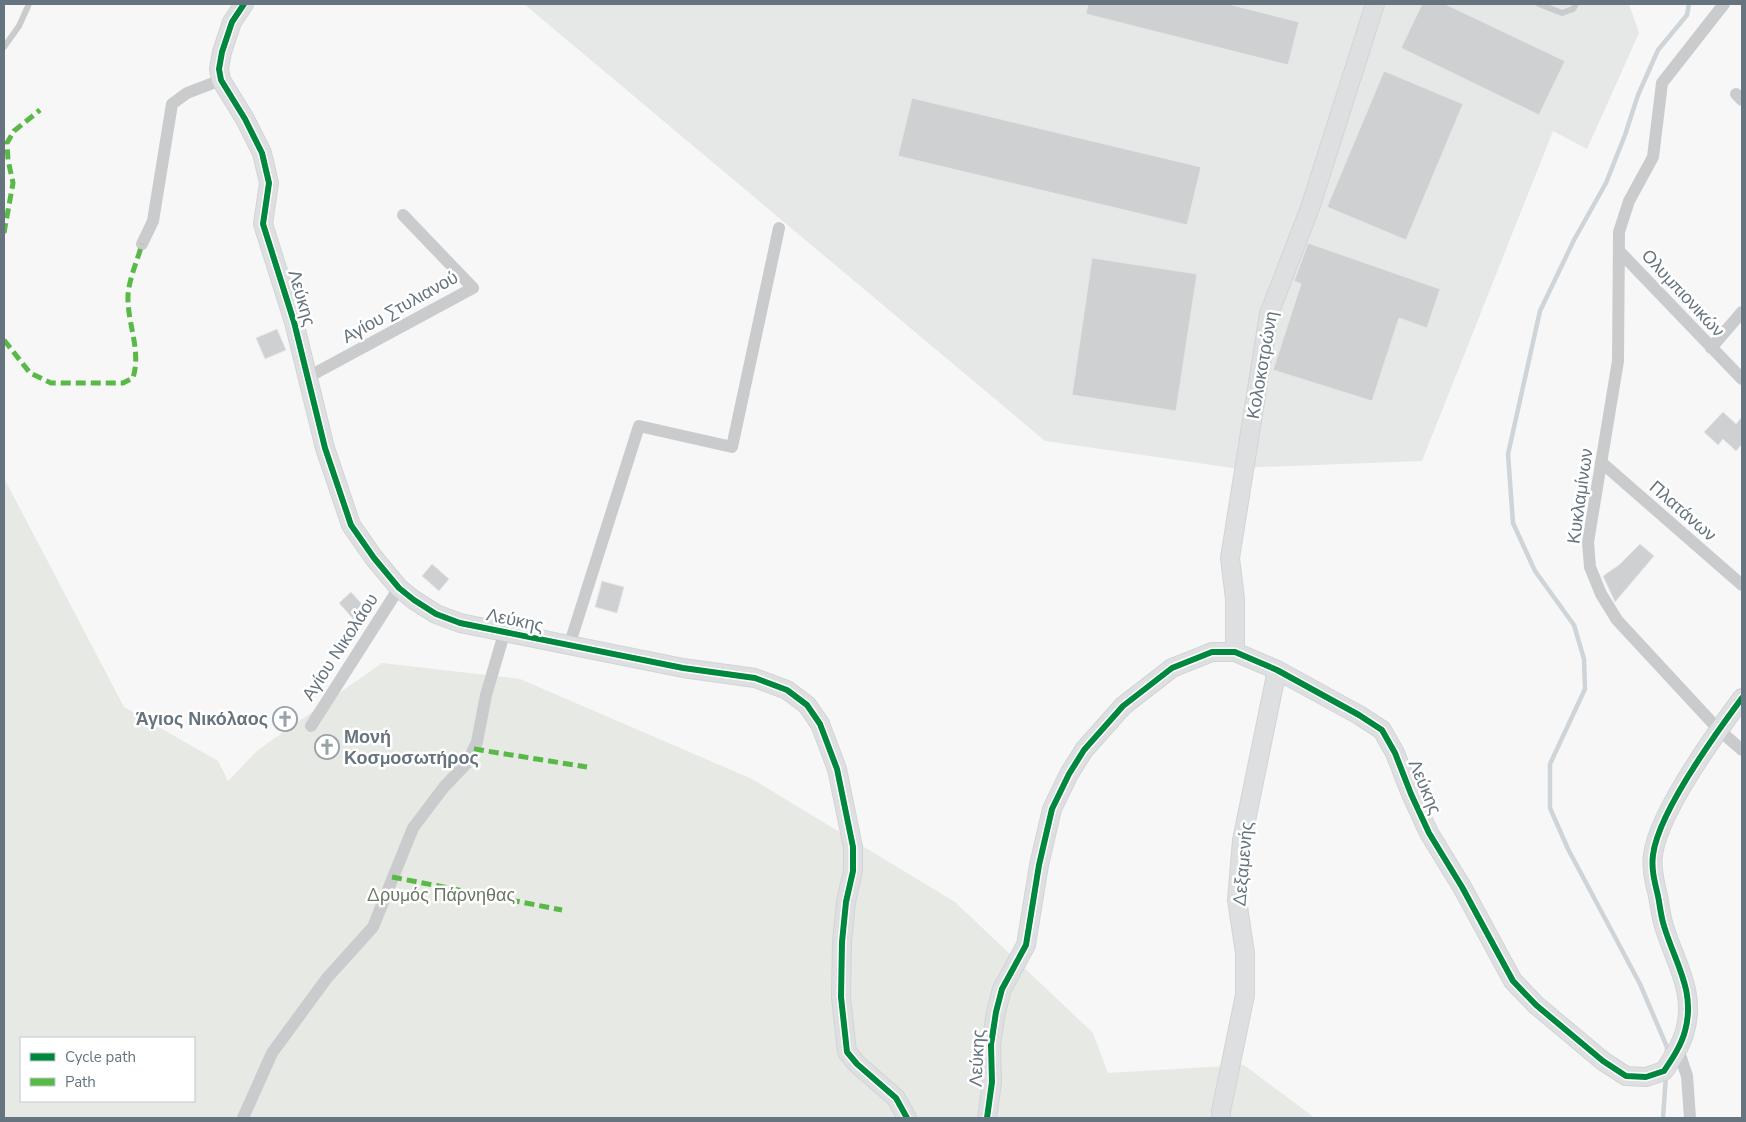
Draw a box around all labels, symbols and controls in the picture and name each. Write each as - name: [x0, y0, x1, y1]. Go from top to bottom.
- street label: Ολυμπιονικών: [1636, 244, 1730, 342]
- street label: Αγίου Στυλιανού: [338, 265, 462, 349]
- street label: Λεύκης: [283, 267, 322, 329]
- street label: Κολοκοτρώνη: [1241, 309, 1283, 421]
- street label: Κυκλαμίνων: [1561, 447, 1599, 545]
- street label: Πλατάνων: [1644, 475, 1722, 547]
- street label: Αγίου Νικολάου: [296, 589, 384, 705]
- street label: Λεύκης: [484, 602, 546, 638]
- church icon: Άγιος Νικόλαος: [272, 706, 298, 732]
- place label: Άγιος Νικόλαος: [136, 707, 268, 731]
- place label: Μονή Κοσμοσωτήρος: [344, 725, 479, 770]
- church icon: Μονή Κοσμοσωτήρος: [314, 734, 340, 760]
- street label: Λεύκης: [1403, 756, 1447, 818]
- street label: Δεξαμενής: [1227, 820, 1259, 907]
- park label: Δρυμός Πάρνηθας: [367, 883, 515, 907]
- street label: Λεύκης: [964, 1028, 991, 1087]
- legend: [20, 1037, 195, 1102]
- text: Cycle path: [65, 1047, 136, 1067]
- text: Path: [65, 1072, 96, 1092]

